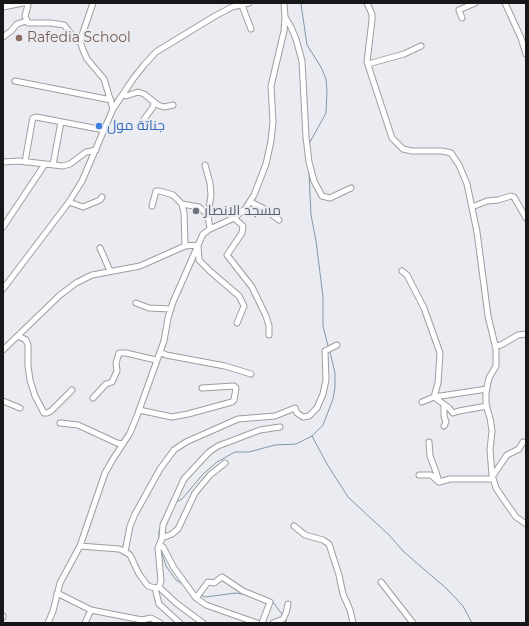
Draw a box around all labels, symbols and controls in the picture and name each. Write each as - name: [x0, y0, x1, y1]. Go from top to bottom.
- place label: Rafedia School: [27, 30, 131, 46]
- marker: Rafedia School: [14, 33, 24, 43]
- place label: جناتة مول: [107, 118, 165, 134]
- marker: جناتة مول: [94, 121, 104, 131]
- place label: مسجد الانصار: [204, 203, 281, 219]
- marker: مسجد الانصار: [191, 206, 201, 216]

